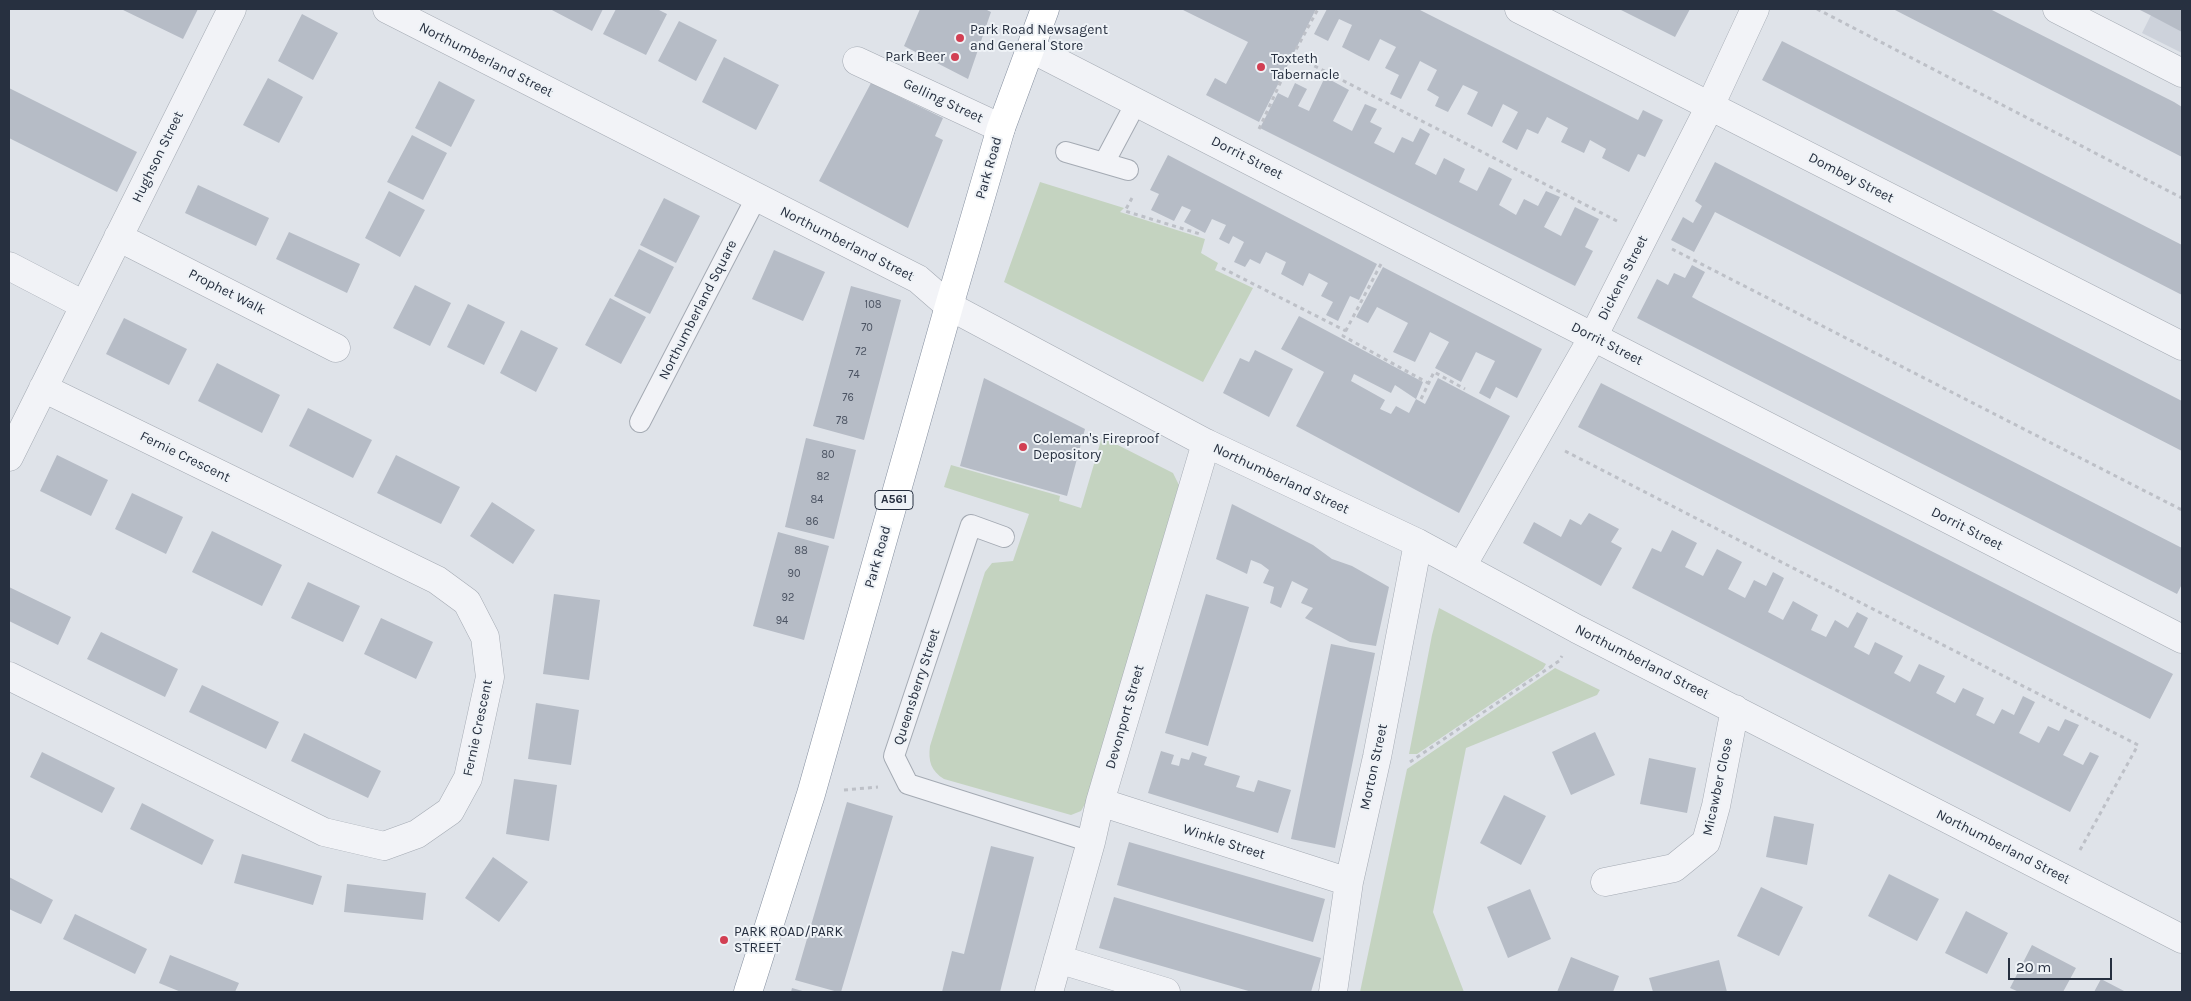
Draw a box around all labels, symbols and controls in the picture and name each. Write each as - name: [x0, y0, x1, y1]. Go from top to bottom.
- street label: Northumberland Street: [416, 19, 556, 101]
- place label: Park Road Newsagent and General Store: [970, 22, 1108, 54]
- marker: Park Road Newsagent and General Store: [954, 32, 966, 44]
- place label: Park Beer: [885, 49, 945, 65]
- marker: Park Beer: [949, 51, 961, 63]
- place label: Toxteth Tabernacle: [1271, 51, 1340, 84]
- marker: Toxteth Tabernacle: [1255, 61, 1267, 73]
- street label: Gelling Street: [900, 75, 986, 127]
- street label: Hughson Street: [129, 109, 187, 205]
- street label: Dorrit Street: [1208, 133, 1286, 183]
- street label: Park Road: [972, 135, 1006, 201]
- street label: Dombey Street: [1805, 149, 1897, 207]
- street label: Northumberland Street: [777, 203, 917, 285]
- street label: Dickens Street: [1594, 233, 1652, 323]
- street label: Northumberland Square: [655, 237, 741, 383]
- street label: Prophet Walk: [186, 265, 268, 319]
- house number: 108: [865, 298, 881, 312]
- street label: Dorrit Street: [1568, 319, 1646, 369]
- house number: 70: [861, 321, 873, 335]
- house number: 72: [855, 345, 867, 359]
- house number: 74: [848, 368, 860, 382]
- house number: 76: [842, 391, 854, 405]
- house number: 78: [836, 414, 848, 428]
- street label: Fernie Crescent: [137, 428, 233, 486]
- place label: Coleman's Fireproof Depository: [1033, 431, 1159, 464]
- street label: Northumberland Street: [1210, 440, 1352, 518]
- marker: Coleman's Fireproof Depository: [1017, 441, 1029, 453]
- house number: 80: [821, 448, 835, 462]
- house number: 82: [816, 470, 830, 484]
- road number: A561: [875, 490, 913, 510]
- house number: 84: [811, 493, 823, 507]
- street label: Dorrit Street: [1928, 504, 2006, 554]
- house number: 86: [805, 515, 819, 529]
- street label: Park Road: [861, 524, 895, 590]
- house number: 88: [794, 544, 808, 558]
- house number: 90: [788, 567, 800, 581]
- house number: 92: [782, 591, 794, 605]
- house number: 94: [776, 614, 788, 628]
- street label: Northumberland Street: [1572, 621, 1712, 703]
- street label: Queensberry Street: [890, 627, 944, 747]
- street label: Devonport Street: [1102, 663, 1148, 771]
- street label: Fernie Crescent: [460, 678, 496, 778]
- street label: Morton Street: [1357, 722, 1391, 812]
- street label: Micawber Close: [1699, 737, 1737, 837]
- street label: Northumberland Street: [1933, 806, 2073, 888]
- street label: Winkle Street: [1181, 821, 1267, 863]
- place label: PARK ROAD/PARK STREET: [734, 924, 843, 956]
- marker: PARK ROAD/PARK STREET: [718, 934, 730, 946]
- scale bar: [2011, 948, 2115, 980]
- text: 20 m: [2016, 958, 2051, 976]

